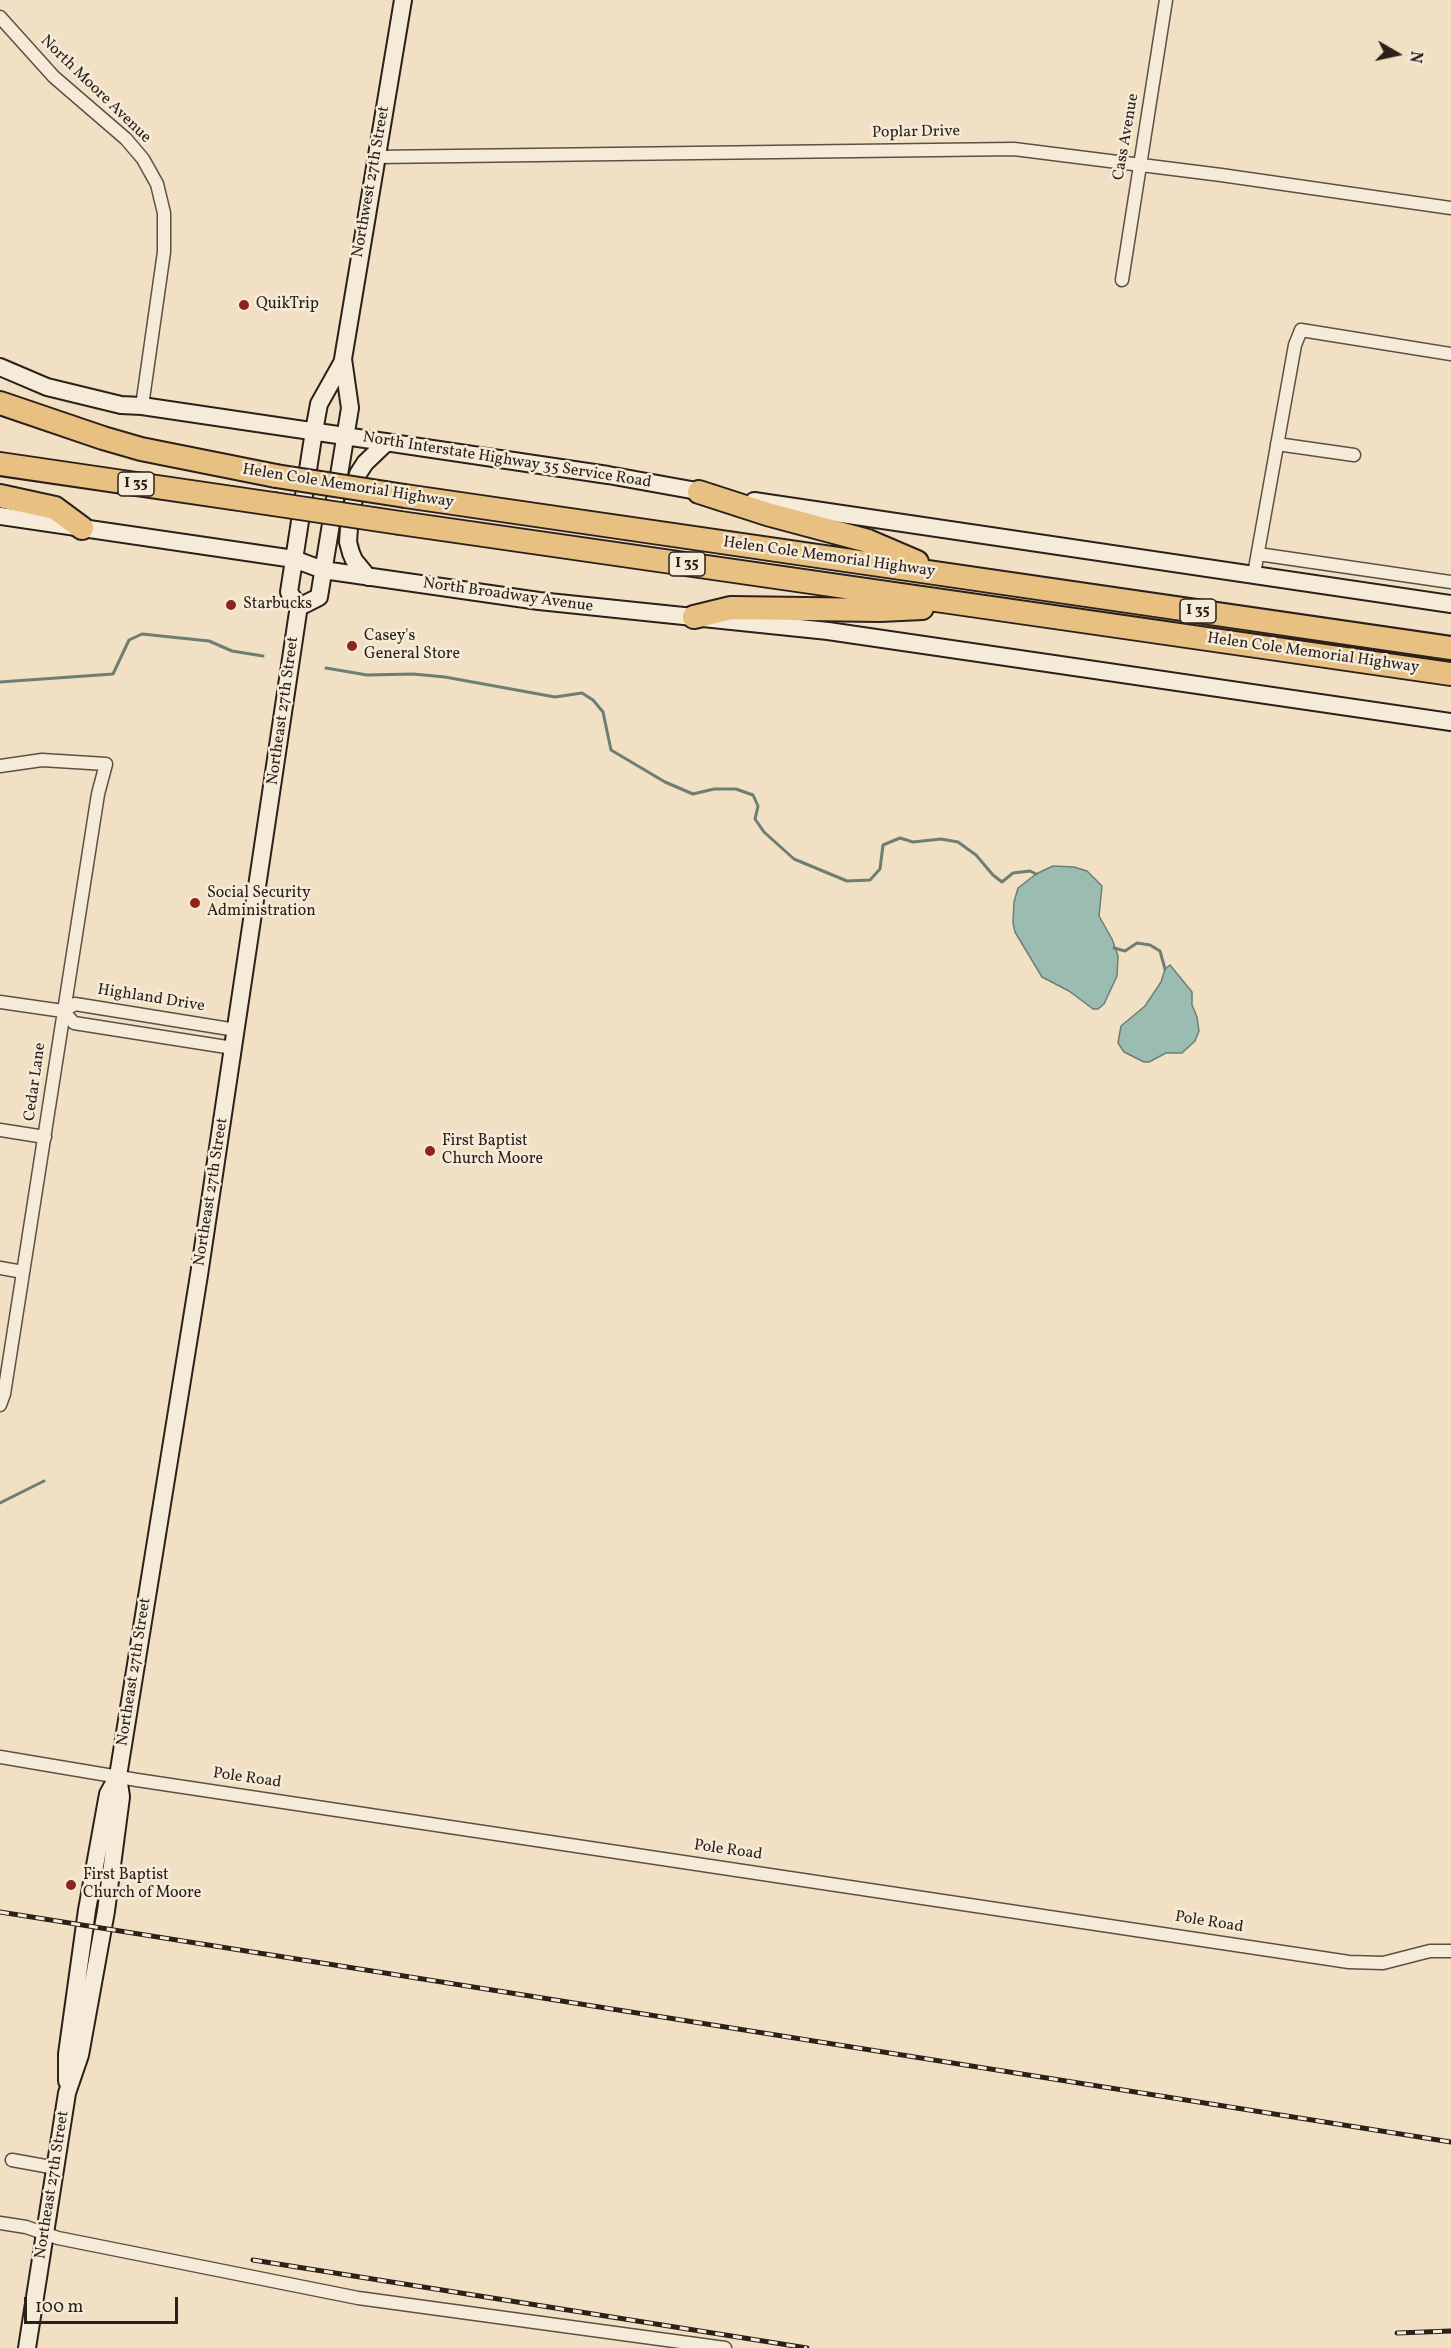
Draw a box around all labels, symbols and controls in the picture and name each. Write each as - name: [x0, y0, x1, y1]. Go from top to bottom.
- north arrow: [1367, 24, 1427, 84]
- street label: North Moore Avenue: [36, 32, 154, 148]
- text: N: [1403, 49, 1427, 64]
- street label: Cass Avenue: [1110, 92, 1144, 182]
- street label: Northwest 27th Street: [349, 105, 395, 259]
- street label: Poplar Drive: [872, 123, 960, 143]
- place label: QuikTrip: [256, 295, 319, 315]
- marker: QuikTrip: [237, 298, 251, 312]
- street label: North Interstate Highway 35 Service Road: [361, 429, 653, 493]
- street label: Helen Cole Memorial Highway: [241, 461, 455, 513]
- road number: I 35: [118, 472, 154, 496]
- street label: Helen Cole Memorial Highway: [722, 534, 936, 582]
- road number: I 35: [669, 552, 705, 576]
- street label: North Broadway Avenue: [422, 575, 594, 617]
- place label: Starbucks: [243, 595, 312, 615]
- marker: Starbucks: [224, 598, 238, 612]
- road number: I 35: [1180, 599, 1216, 623]
- place label: Casey's General Store: [364, 627, 460, 665]
- street label: Helen Cole Memorial Highway: [1206, 630, 1420, 678]
- street label: Northeast 27th Street: [264, 636, 304, 786]
- marker: Casey's General Store: [345, 639, 359, 653]
- place label: Social Security Administration: [207, 884, 316, 922]
- marker: Social Security Administration: [188, 896, 202, 910]
- street label: Highland Drive: [96, 981, 206, 1017]
- street label: Cedar Lane: [21, 1042, 51, 1122]
- street label: Northeast 27th Street: [191, 1117, 233, 1267]
- place label: First Baptist Church Moore: [442, 1132, 543, 1170]
- marker: First Baptist Church Moore: [423, 1144, 437, 1158]
- street label: Northeast 27th Street: [114, 1597, 156, 1747]
- street label: Pole Road: [211, 1765, 283, 1793]
- street label: Pole Road: [692, 1837, 764, 1865]
- place label: First Baptist Church of Moore: [83, 1866, 201, 1904]
- marker: First Baptist Church of Moore: [64, 1878, 78, 1892]
- street label: Pole Road: [1173, 1908, 1245, 1938]
- street label: Northeast 27th Street: [32, 2110, 74, 2260]
- scale bar: [27, 2285, 182, 2323]
- text: 100 m: [35, 2295, 84, 2320]

